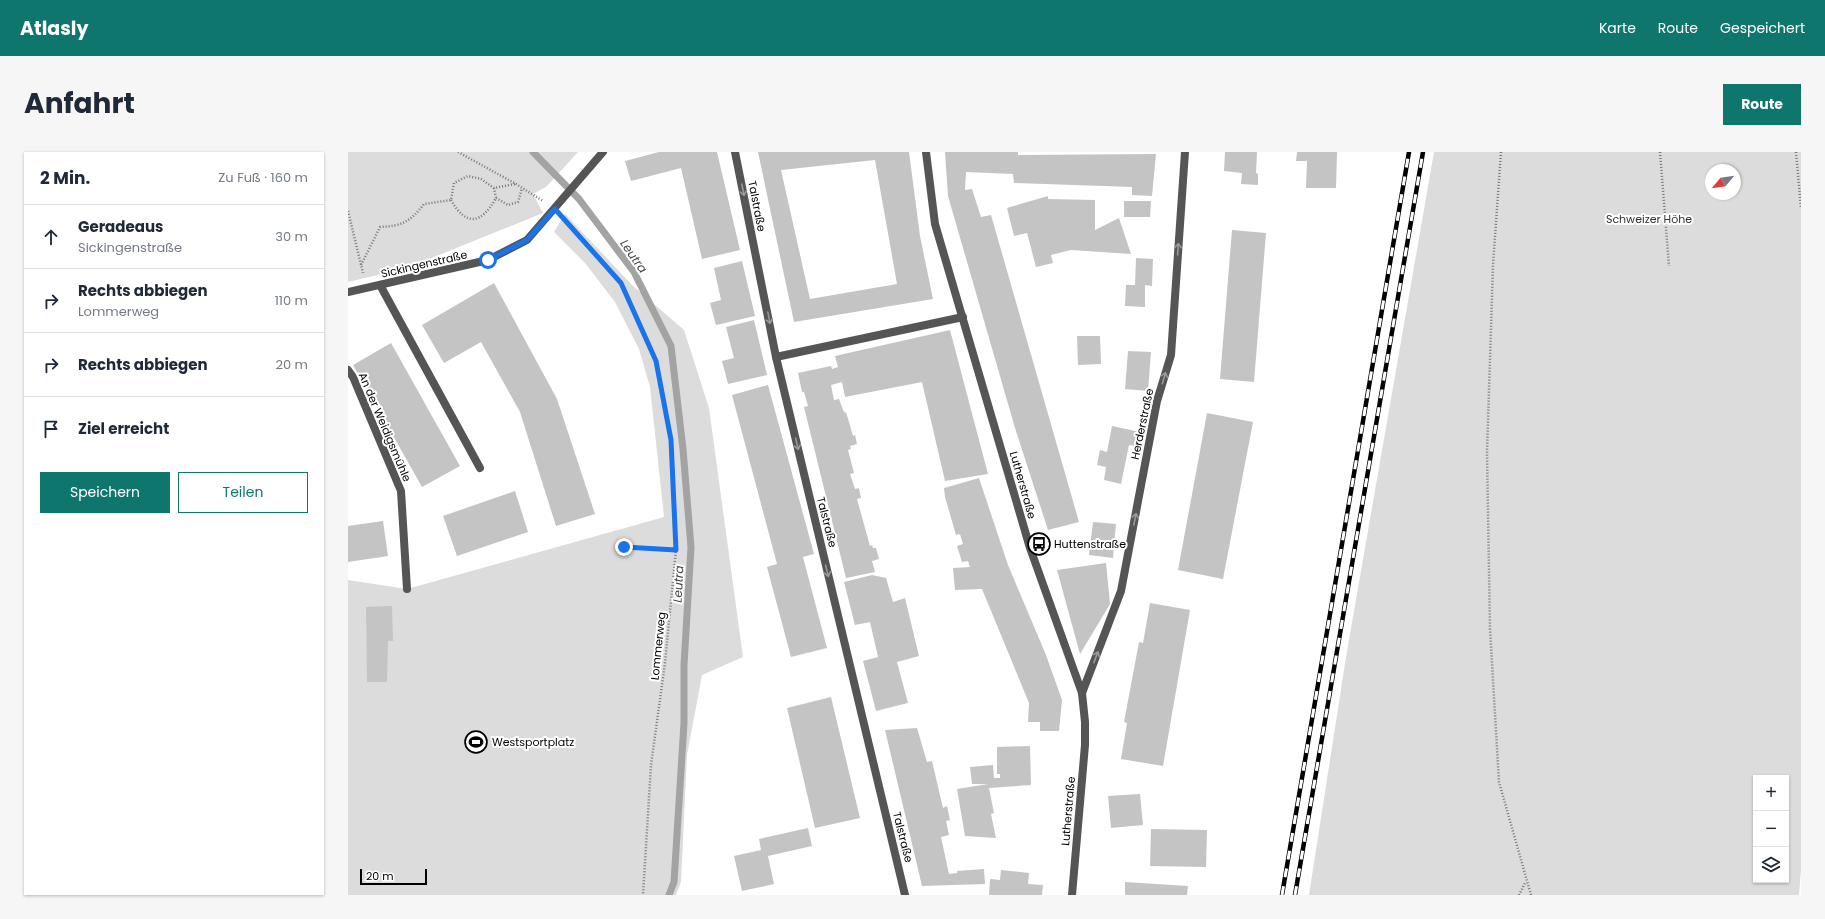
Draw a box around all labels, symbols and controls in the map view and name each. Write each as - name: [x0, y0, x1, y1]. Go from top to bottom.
- text: Atlasly: [20, 15, 88, 42]
- text: Karte: [1599, 18, 1636, 38]
- text: Route: [1658, 18, 1698, 38]
- text: Gespeichert: [1720, 18, 1805, 38]
- text: Anfahrt: [24, 84, 135, 123]
- button: Route: [1723, 84, 1801, 125]
- north arrow: [1705, 164, 1741, 200]
- text: 2 Min.: [40, 166, 90, 190]
- text: Zu Fuß · 160 m: [218, 168, 308, 187]
- street label: Talstraße: [744, 179, 770, 233]
- one-way arrow: [739, 183, 747, 196]
- park label: Schweizer Höhe: [1606, 211, 1692, 227]
- text: Geradeaus: [78, 216, 163, 237]
- icon: ahead: [40, 226, 62, 248]
- text: 30 m: [275, 227, 308, 246]
- water label: Leutra: [616, 236, 652, 276]
- text: Sickingenstraße: [78, 238, 182, 257]
- one-way arrow: [1175, 243, 1182, 256]
- street label: Sickingenstraße: [379, 246, 469, 282]
- route start: [479, 251, 497, 269]
- text: Rechts abbiegen: [78, 280, 208, 301]
- icon: right: [40, 290, 62, 312]
- text: 110 m: [275, 291, 308, 310]
- text: Lommerweg: [78, 302, 159, 321]
- one-way arrow: [765, 311, 773, 324]
- icon: right: [40, 354, 62, 376]
- text: Rechts abbiegen: [78, 354, 208, 375]
- text: 20 m: [275, 355, 308, 374]
- street label: An der Weidigsmühle: [355, 370, 415, 484]
- one-way arrow: [1161, 371, 1168, 384]
- street label: Herderstraße: [1127, 387, 1157, 461]
- icon: arrive: [40, 418, 62, 440]
- text: Ziel erreicht: [78, 418, 169, 439]
- one-way arrow: [794, 438, 801, 451]
- street label: Lutherstraße: [1006, 449, 1040, 521]
- button: Speichern: [40, 472, 170, 513]
- button: Teilen: [178, 472, 308, 513]
- street label: Talstraße: [813, 495, 841, 549]
- one-way arrow: [1131, 512, 1139, 525]
- bus stop icon: Huttenstraße: [1026, 531, 1052, 557]
- place label: Huttenstraße: [1054, 536, 1126, 552]
- route end: [615, 538, 633, 556]
- one-way arrow: [824, 564, 832, 577]
- water label: Leutra: [669, 565, 687, 603]
- street label: Lommerweg: [646, 611, 670, 681]
- one-way arrow: [1092, 651, 1100, 663]
- sports icon: Westsportplatz: [463, 729, 489, 755]
- place label: Westsportplatz: [492, 734, 574, 750]
- map controls: [1753, 775, 1789, 883]
- button: +: [1753, 775, 1789, 811]
- street label: Lutherstraße: [1057, 776, 1079, 846]
- street label: Talstraße: [889, 810, 917, 864]
- button: −: [1753, 811, 1789, 847]
- button: layers: [1753, 847, 1789, 883]
- scale bar: [360, 867, 427, 886]
- text: 20 m: [366, 868, 394, 884]

